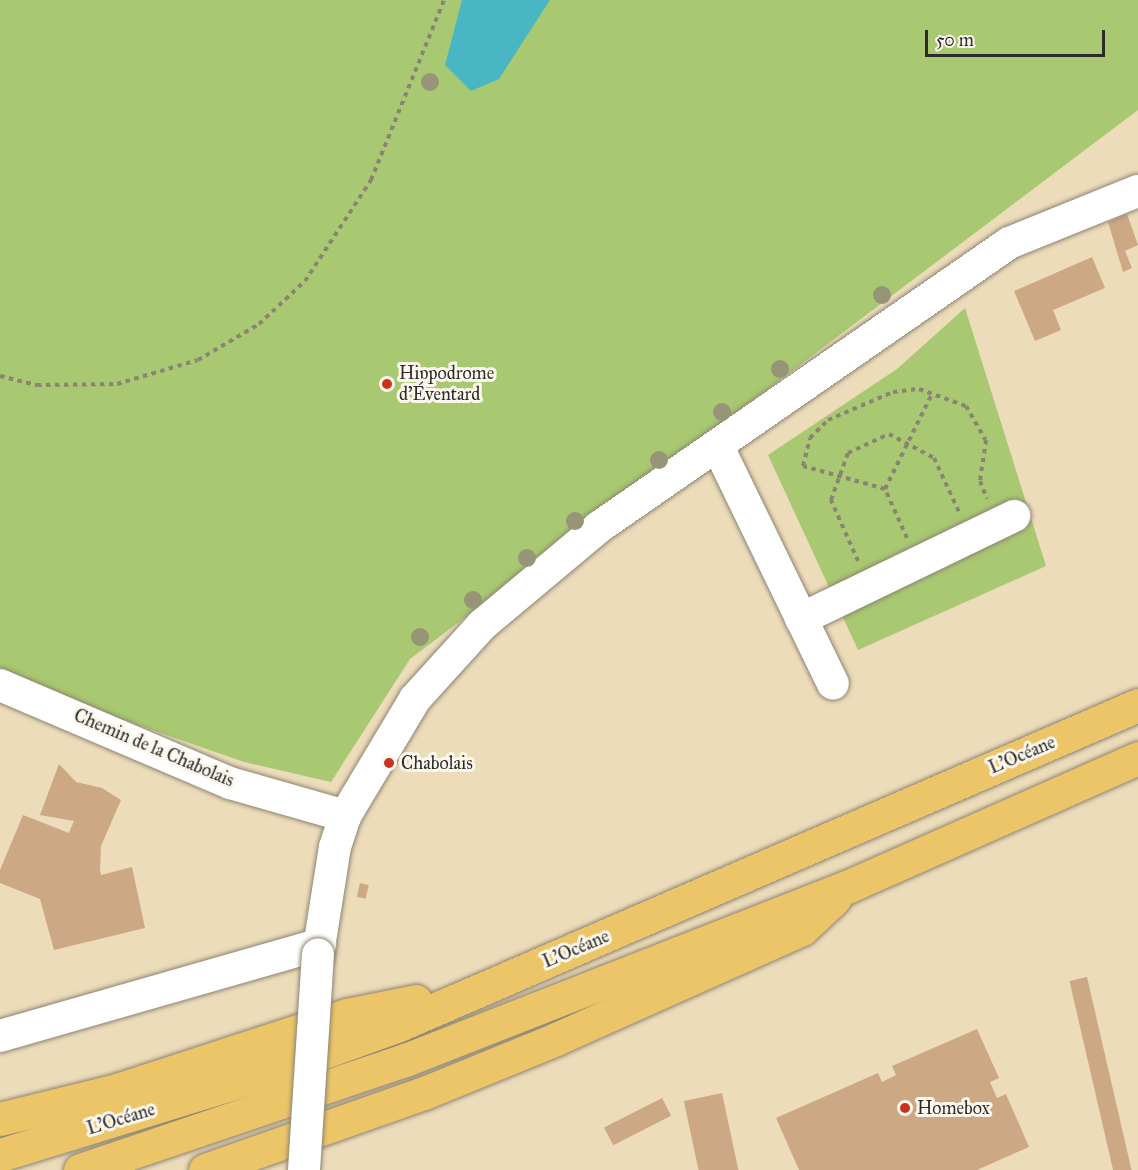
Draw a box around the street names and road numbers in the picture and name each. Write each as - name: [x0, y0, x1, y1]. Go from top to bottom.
- street label: Chemin de la Chabolais: [71, 704, 237, 792]
- street label: L’Océane: [986, 731, 1058, 779]
- street label: L’Océane: [540, 925, 612, 973]
- street label: L’Océane: [84, 1098, 158, 1140]

